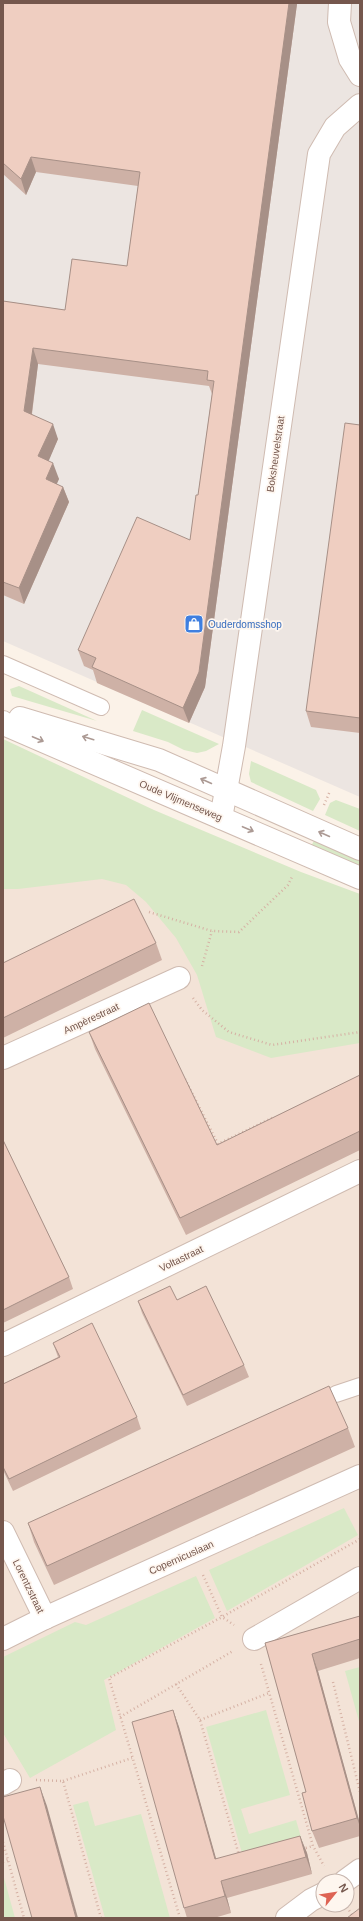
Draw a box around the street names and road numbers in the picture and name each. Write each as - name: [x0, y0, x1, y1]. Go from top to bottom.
- street label: Boksheuvelstraat: [265, 415, 286, 493]
- street label: Oude Vlijmenseweg: [138, 778, 224, 823]
- street label: Ampèrestraat: [62, 1001, 121, 1036]
- street label: Voltastraat: [158, 1243, 205, 1274]
- street label: Copernicuslaan: [147, 1538, 215, 1577]
- street label: Lorentzstraat: [11, 1558, 46, 1615]

